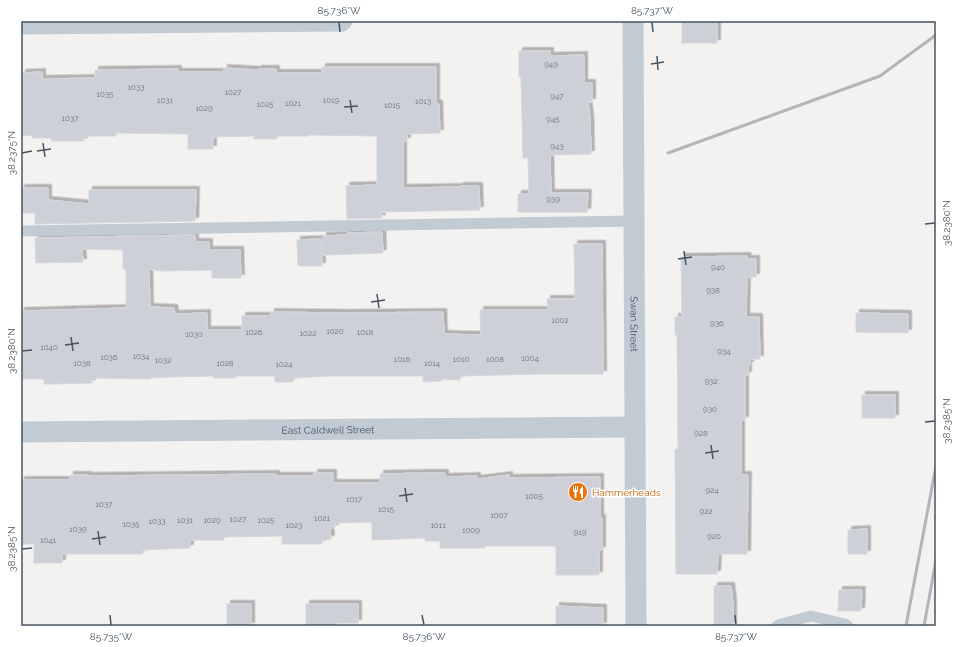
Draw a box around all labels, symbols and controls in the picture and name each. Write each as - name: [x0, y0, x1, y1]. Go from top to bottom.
- text: 85.736°W: [318, 5, 361, 16]
- text: 85.737°W: [631, 5, 674, 16]
- house number: 949: [544, 59, 558, 69]
- house number: 1033: [128, 82, 144, 92]
- house number: 1027: [225, 87, 242, 97]
- house number: 1035: [97, 89, 114, 99]
- house number: 947: [550, 91, 564, 101]
- house number: 1031: [157, 95, 174, 105]
- house number: 1019: [323, 95, 340, 105]
- house number: 1013: [415, 96, 431, 106]
- house number: 1021: [285, 98, 302, 108]
- house number: 1025: [257, 99, 274, 109]
- house number: 1015: [384, 100, 401, 110]
- house number: 1029: [195, 103, 213, 113]
- house number: 1037: [62, 113, 79, 123]
- house number: 945: [546, 114, 560, 124]
- text: 38.2375°N: [6, 131, 17, 175]
- house number: 943: [550, 141, 564, 151]
- house number: 939: [546, 194, 560, 204]
- text: 38.2380°N: [941, 200, 952, 246]
- house number: 940: [711, 262, 725, 272]
- house number: 938: [706, 285, 720, 295]
- street label: Swan Street: [628, 296, 640, 352]
- house number: 1002: [551, 315, 569, 325]
- house number: 936: [710, 318, 724, 328]
- house number: 1020: [326, 326, 344, 336]
- house number: 1026: [245, 327, 263, 337]
- house number: 1018: [357, 327, 373, 337]
- text: 38.2380°N: [6, 328, 17, 374]
- house number: 1022: [300, 328, 316, 338]
- house number: 1030: [185, 329, 203, 339]
- house number: 1040: [40, 342, 58, 352]
- house number: 934: [717, 346, 731, 356]
- house number: 1034: [133, 351, 150, 361]
- house number: 1036: [100, 352, 118, 362]
- house number: 1004: [521, 353, 539, 363]
- house number: 1016: [394, 354, 410, 364]
- house number: 1010: [453, 354, 469, 364]
- house number: 1008: [486, 354, 504, 364]
- house number: 1032: [155, 355, 171, 365]
- house number: 1038: [73, 358, 91, 368]
- house number: 1028: [216, 358, 234, 368]
- house number: 1014: [424, 358, 441, 368]
- house number: 1024: [276, 359, 293, 369]
- house number: 932: [704, 376, 718, 386]
- text: 38.2385°N: [941, 398, 952, 444]
- house number: 930: [703, 404, 717, 414]
- street label: East Caldwell Street: [282, 424, 375, 436]
- house number: 928: [694, 428, 708, 438]
- restaurant icon: Hammerheads: [567, 481, 589, 503]
- house number: 924: [705, 485, 719, 495]
- place label: Hammerheads: [592, 487, 661, 498]
- house number: 1005: [525, 491, 543, 501]
- house number: 1017: [346, 494, 363, 504]
- house number: 1037: [96, 499, 113, 509]
- house number: 1015: [378, 504, 395, 514]
- house number: 922: [699, 506, 713, 516]
- house number: 1007: [490, 510, 508, 520]
- house number: 1021: [314, 513, 331, 523]
- house number: 1027: [230, 514, 247, 524]
- house number: 1031: [177, 515, 194, 525]
- house number: 1029: [203, 515, 221, 525]
- house number: 1025: [258, 515, 275, 525]
- house number: 1033: [149, 516, 165, 526]
- house number: 1035: [123, 519, 140, 529]
- house number: 1023: [286, 520, 302, 530]
- house number: 1011: [430, 520, 446, 530]
- house number: 1039: [69, 524, 87, 534]
- house number: 1009: [462, 525, 480, 535]
- text: 38.2385°N: [6, 526, 17, 572]
- house number: 919: [574, 527, 587, 537]
- house number: 920: [707, 531, 721, 541]
- house number: 1041: [40, 535, 57, 545]
- text: 85.735°W: [90, 631, 133, 642]
- text: 85.736°W: [403, 631, 446, 642]
- text: 85.737°W: [715, 631, 758, 642]

